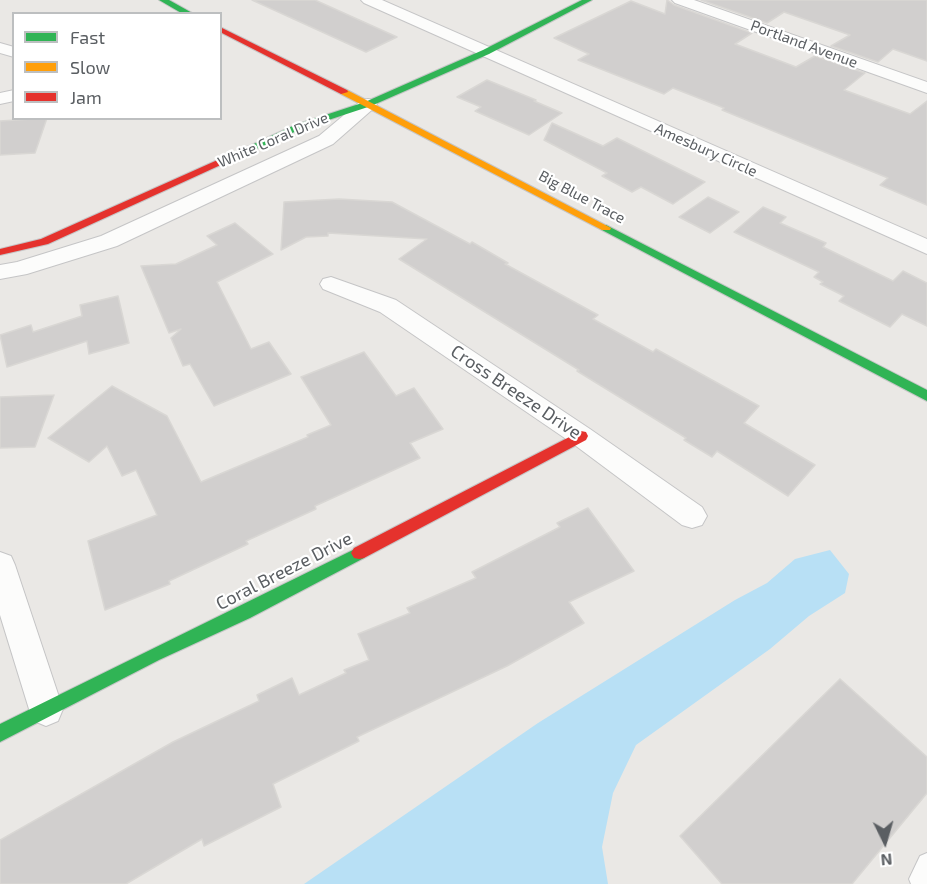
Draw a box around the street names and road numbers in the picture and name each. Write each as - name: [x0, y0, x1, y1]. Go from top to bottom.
- street label: Portland Avenue: [748, 16, 860, 72]
- street label: White Coral Drive: [215, 109, 331, 171]
- street label: Amesbury Circle: [652, 119, 760, 181]
- street label: Big Blue Trace: [536, 167, 628, 227]
- street label: Cross Breeze Drive: [447, 340, 585, 444]
- street label: Coral Breeze Drive: [212, 527, 356, 615]

